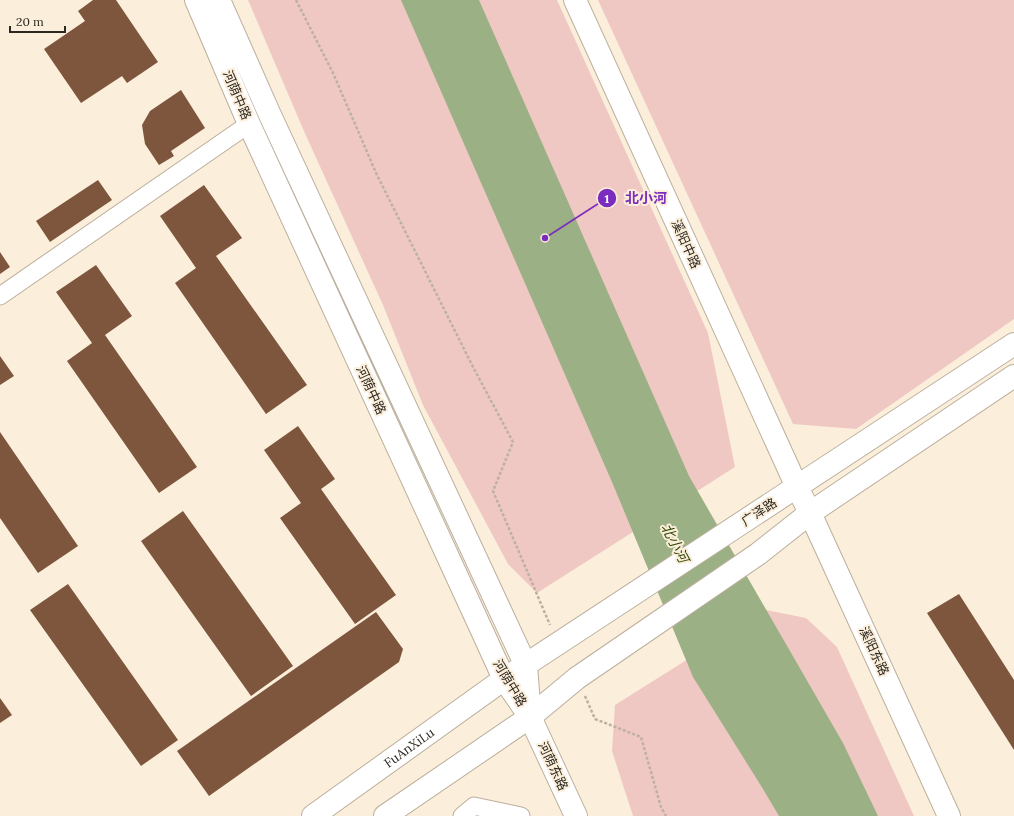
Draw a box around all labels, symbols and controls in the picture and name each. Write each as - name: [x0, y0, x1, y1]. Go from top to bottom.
- scale bar: [10, 8, 65, 34]
- text: 20 m: [16, 14, 44, 29]
- street label: 河荫中路: [219, 68, 255, 122]
- callout: 北小河: [597, 185, 675, 211]
- text: 北小河: [625, 189, 667, 207]
- text: 1: [605, 191, 610, 206]
- street label: 溪阳中路: [668, 217, 704, 271]
- street label: 河荫中路: [352, 363, 390, 417]
- street label: 广泽路: [738, 494, 780, 530]
- water label: 北小河: [657, 520, 694, 568]
- street label: 溪阳东路: [855, 624, 893, 678]
- street label: 河荫中路: [489, 656, 531, 710]
- street label: FuAnXiLu: [380, 723, 438, 771]
- street label: 河荫东路: [534, 739, 572, 793]

